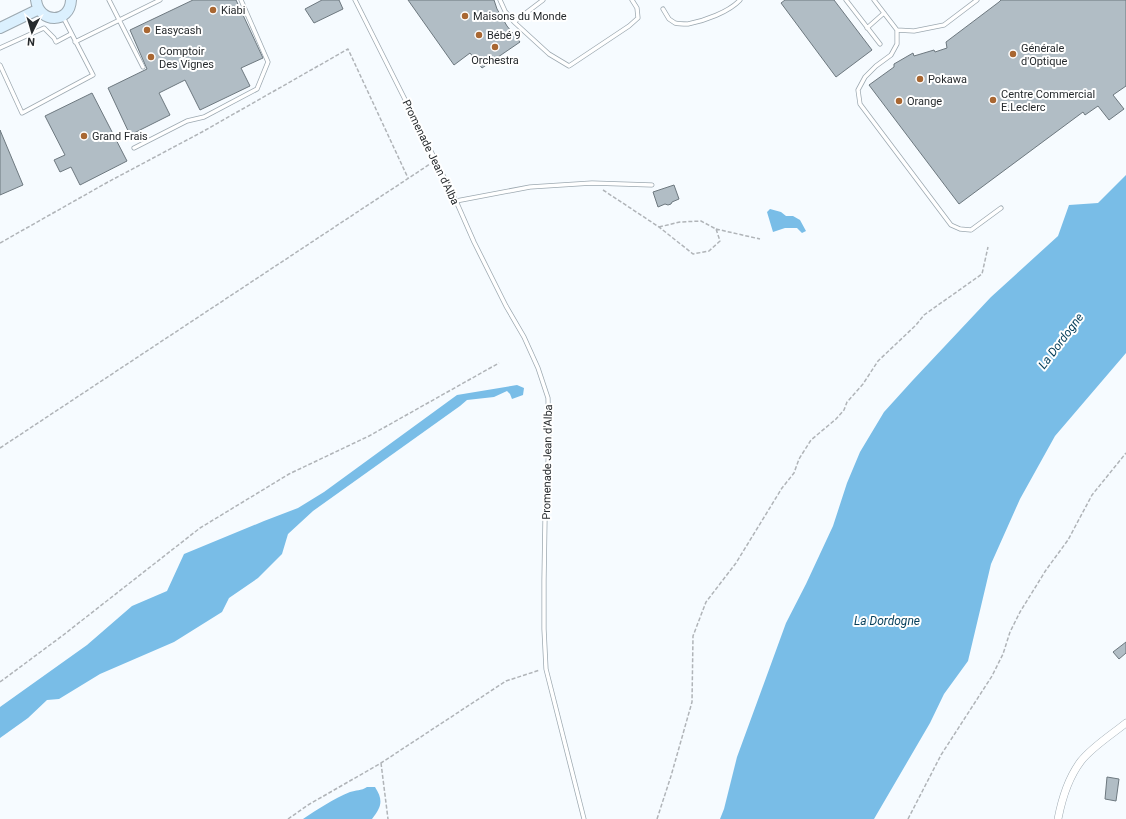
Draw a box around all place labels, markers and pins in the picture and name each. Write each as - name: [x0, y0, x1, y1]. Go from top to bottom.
- place label: Kiabi: [221, 4, 245, 17]
- marker: Kiabi: [208, 5, 218, 15]
- place label: Maisons du Monde: [473, 10, 567, 23]
- marker: Maisons du Monde: [460, 11, 470, 21]
- place label: Easycash: [155, 24, 202, 37]
- marker: Easycash: [142, 25, 152, 35]
- place label: Bébé 9: [487, 29, 521, 42]
- marker: Bébé 9: [474, 30, 484, 40]
- marker: Orchestra: [490, 42, 500, 52]
- place label: Générale d'Optique: [1021, 42, 1067, 68]
- place label: Comptoir Des Vignes: [159, 45, 214, 71]
- marker: Générale d'Optique: [1008, 49, 1018, 59]
- marker: Comptoir Des Vignes: [146, 52, 156, 62]
- place label: Orchestra: [471, 54, 519, 67]
- place label: Pokawa: [928, 73, 967, 86]
- marker: Pokawa: [915, 74, 925, 84]
- place label: Centre Commercial E.Leclerc: [1001, 88, 1095, 114]
- place label: Orange: [907, 95, 942, 108]
- marker: Centre Commercial E.Leclerc: [988, 95, 998, 105]
- marker: Orange: [894, 96, 904, 106]
- place label: Grand Frais: [92, 130, 148, 143]
- marker: Grand Frais: [79, 131, 89, 141]

